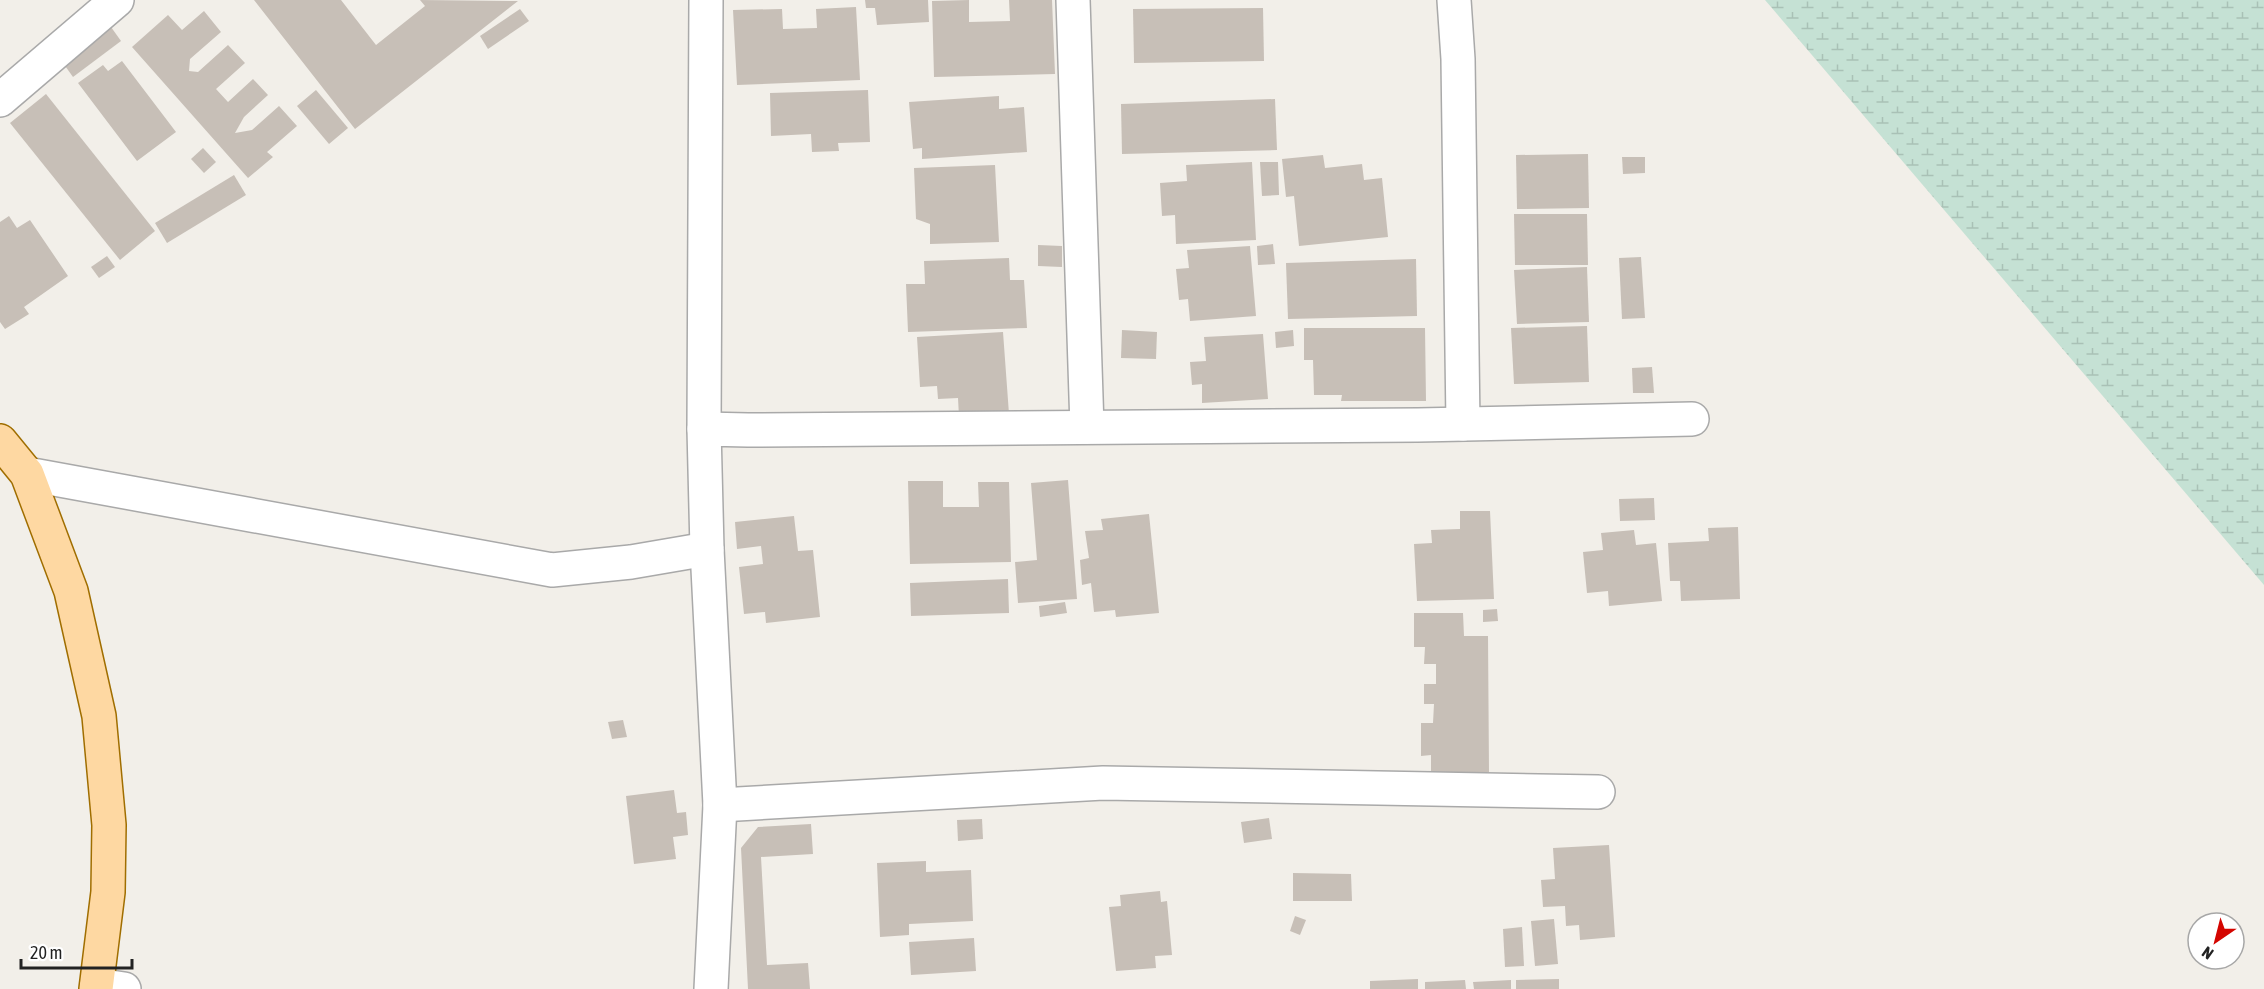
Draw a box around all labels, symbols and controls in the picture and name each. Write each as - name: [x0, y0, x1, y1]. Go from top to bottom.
- north arrow: [2186, 911, 2246, 971]
- scale bar: [21, 932, 132, 970]
- text: 20 m: [30, 942, 62, 963]
- text: N: [2198, 943, 2216, 963]

